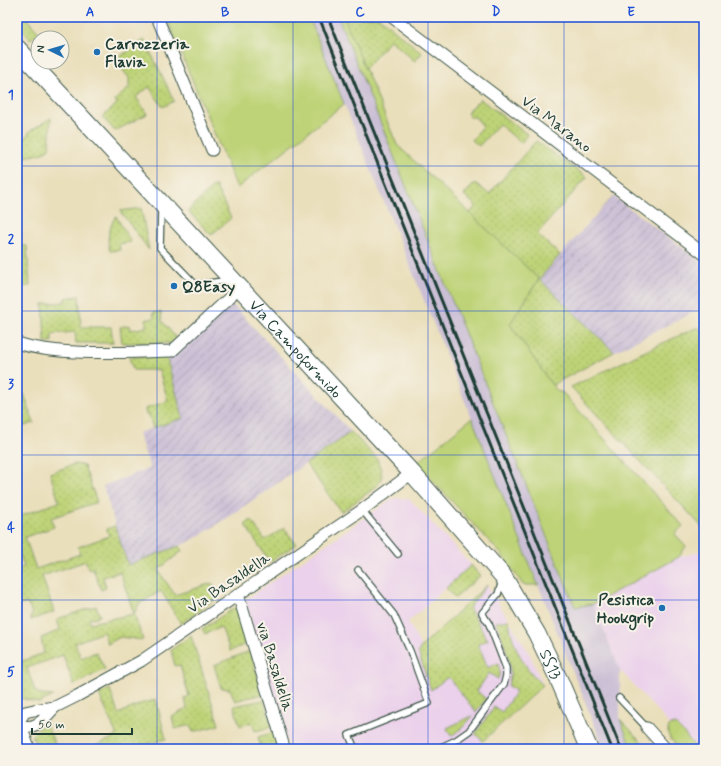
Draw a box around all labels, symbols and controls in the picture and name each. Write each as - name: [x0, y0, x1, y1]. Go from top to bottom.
- text: A: [86, 4, 94, 21]
- text: B: [221, 4, 230, 21]
- text: C: [355, 4, 365, 21]
- text: D: [492, 4, 501, 21]
- text: E: [627, 4, 635, 21]
- north arrow: [30, 30, 70, 70]
- place label: Carrozzeria Flavia: [105, 34, 189, 73]
- text: N: [34, 45, 48, 53]
- marker: Carrozzeria Flavia: [92, 47, 102, 57]
- text: 1: [8, 87, 14, 104]
- street label: Via Marano: [517, 91, 596, 158]
- text: 2: [8, 231, 15, 248]
- place label: Q8Easy: [182, 277, 235, 298]
- marker: Q8Easy: [169, 281, 179, 291]
- street label: Via Campoformido: [244, 295, 346, 403]
- text: 3: [8, 376, 14, 393]
- text: 4: [7, 520, 15, 537]
- street label: Via Basaldella: [183, 548, 275, 619]
- place label: Pesistica Hookgrip: [597, 590, 654, 631]
- marker: Pesistica Hookgrip: [657, 603, 667, 613]
- street label: via Basaldella: [251, 619, 298, 714]
- street label: SS13: [534, 646, 566, 683]
- text: 5: [7, 664, 15, 681]
- scale bar: [32, 710, 132, 736]
- text: 50 m: [38, 717, 65, 733]

